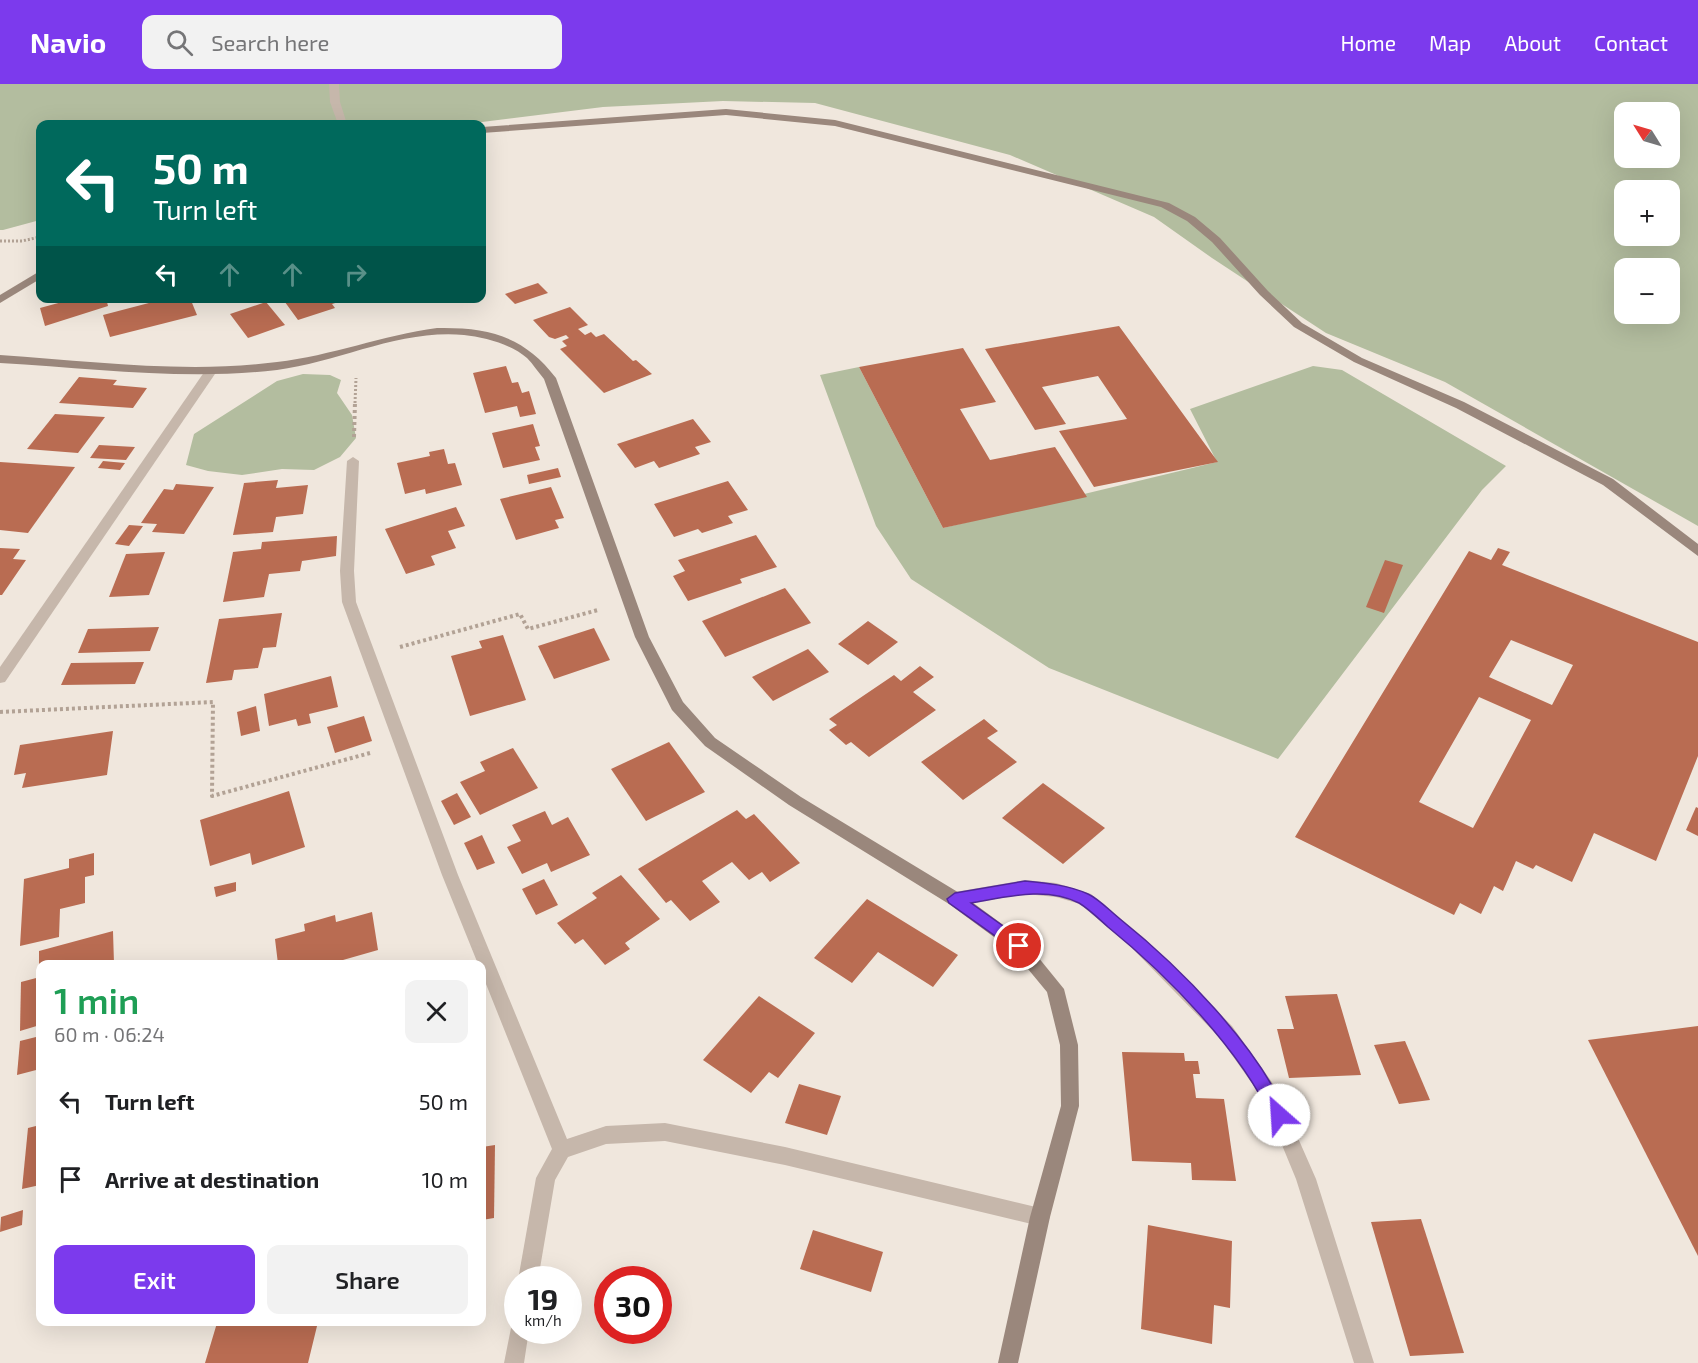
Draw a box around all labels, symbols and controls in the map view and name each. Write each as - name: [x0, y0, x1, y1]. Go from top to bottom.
- search box: [142, 15, 562, 69]
- text: Navio: [30, 25, 106, 59]
- icon: search: [163, 26, 196, 59]
- text: Search here: [211, 29, 329, 55]
- text: Home: [1340, 30, 1396, 55]
- text: Map: [1429, 30, 1471, 55]
- text: About: [1504, 30, 1561, 55]
- text: Contact: [1594, 30, 1668, 55]
- north arrow: [1614, 102, 1680, 168]
- map controls: [1614, 102, 1680, 324]
- text: 50 m: [153, 142, 249, 192]
- icon: left: [54, 144, 132, 222]
- button: +: [1614, 180, 1680, 246]
- text: Turn left: [153, 193, 257, 225]
- icon: left: [150, 258, 183, 291]
- icon: ahead: [213, 258, 246, 291]
- icon: ahead: [276, 258, 309, 291]
- icon: right: [339, 258, 372, 291]
- button: −: [1614, 258, 1680, 324]
- pin: [993, 920, 1044, 971]
- icon: arrive: [1002, 929, 1035, 962]
- text: 1 min: [54, 978, 139, 1021]
- button: close: [405, 980, 468, 1043]
- text: 60 m · 06:24: [54, 1022, 165, 1046]
- position arrow: [1247, 1083, 1311, 1147]
- icon: left: [54, 1085, 87, 1118]
- text: Turn left: [105, 1088, 194, 1114]
- text: 50 m: [419, 1088, 468, 1114]
- icon: arrive: [54, 1163, 87, 1196]
- text: Arrive at destination: [105, 1166, 319, 1192]
- text: 10 m: [422, 1166, 468, 1192]
- button: Exit: [54, 1245, 255, 1314]
- button: Share: [267, 1245, 468, 1314]
- speed limit sign: 30: [594, 1266, 672, 1344]
- text: 19: [528, 1280, 558, 1316]
- text: km/h: [524, 1311, 562, 1329]

